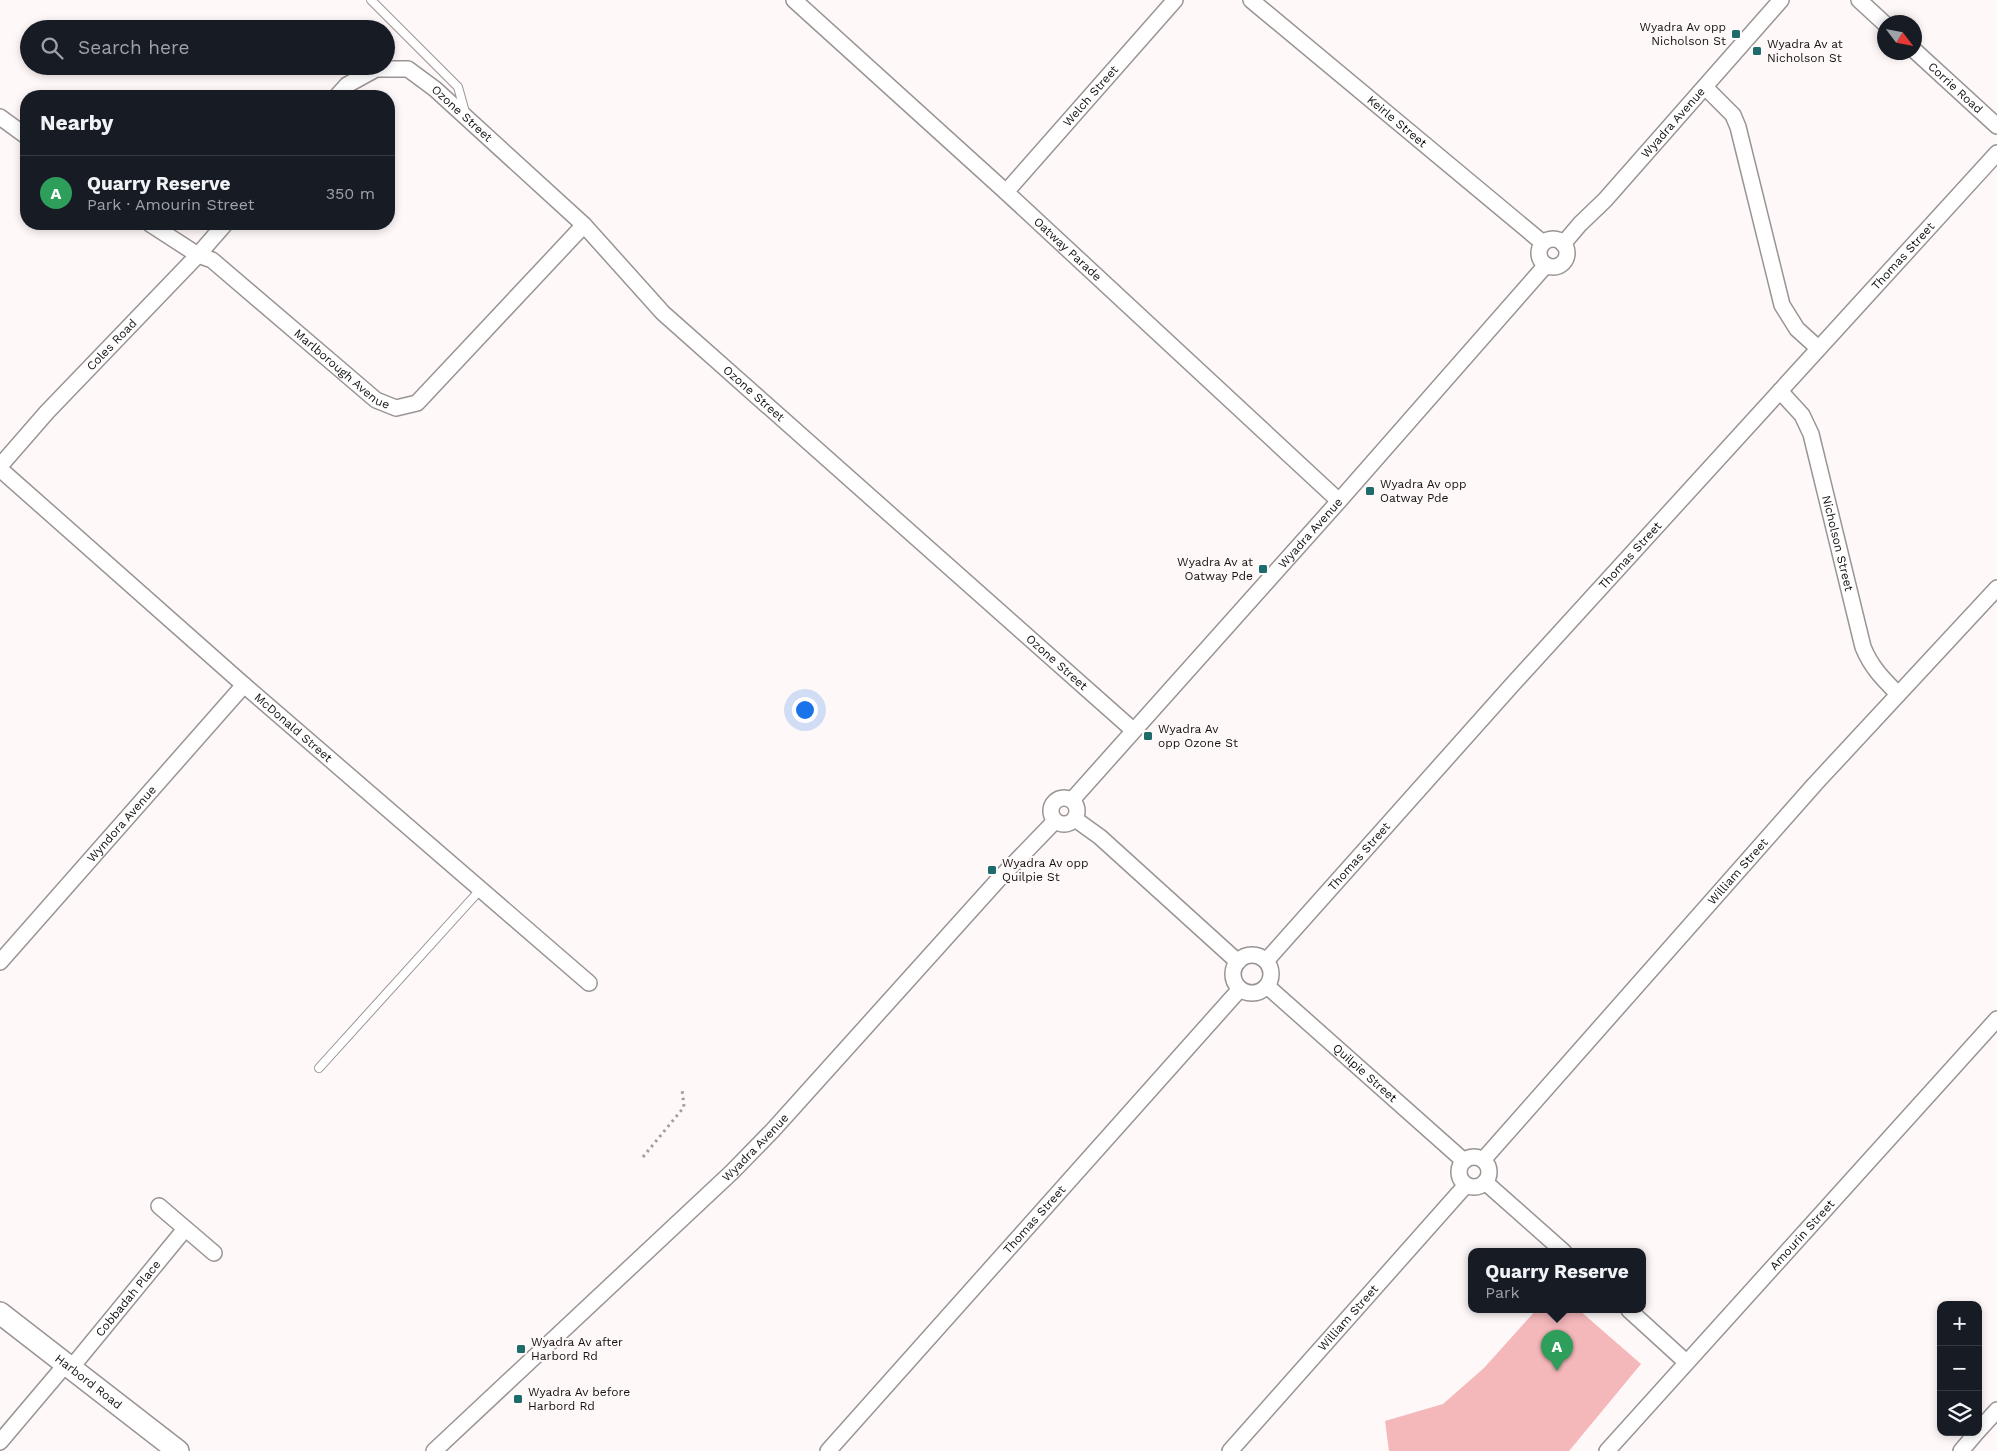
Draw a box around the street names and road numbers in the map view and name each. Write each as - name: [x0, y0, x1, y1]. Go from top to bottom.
- street label: Corrie Road: [1925, 59, 1985, 116]
- street label: Welch Street: [1060, 63, 1121, 129]
- street label: Ozone Street: [429, 82, 495, 145]
- street label: Wyadra Avenue: [1638, 84, 1708, 161]
- street label: Keirle Street: [1364, 93, 1430, 150]
- street label: Oatway Parade: [1031, 214, 1104, 284]
- street label: Thomas Street: [1869, 220, 1937, 293]
- street label: Coles Road: [84, 316, 140, 373]
- street label: Marlborough Avenue: [291, 326, 392, 412]
- street label: Ozone Street: [720, 363, 787, 424]
- street label: Nicholson Street: [1819, 494, 1856, 593]
- street label: Wyadra Avenue: [1275, 495, 1345, 571]
- street label: Thomas Street: [1596, 519, 1664, 592]
- street label: Ozone Street: [1023, 632, 1090, 693]
- street label: McDonald Street: [251, 690, 335, 765]
- street label: Wyndora Avenue: [84, 783, 159, 865]
- street label: Thomas Street: [1325, 820, 1393, 893]
- street label: William Street: [1705, 835, 1771, 907]
- street label: Quilpie Street: [1330, 1041, 1400, 1105]
- street label: Wyadra Avenue: [719, 1111, 791, 1185]
- street label: Thomas Street: [1000, 1183, 1068, 1257]
- street label: Amourin Street: [1767, 1197, 1837, 1273]
- street label: Cobbadah Place: [93, 1257, 164, 1339]
- street label: William Street: [1315, 1282, 1381, 1354]
- street label: Harbord Road: [52, 1351, 125, 1412]

